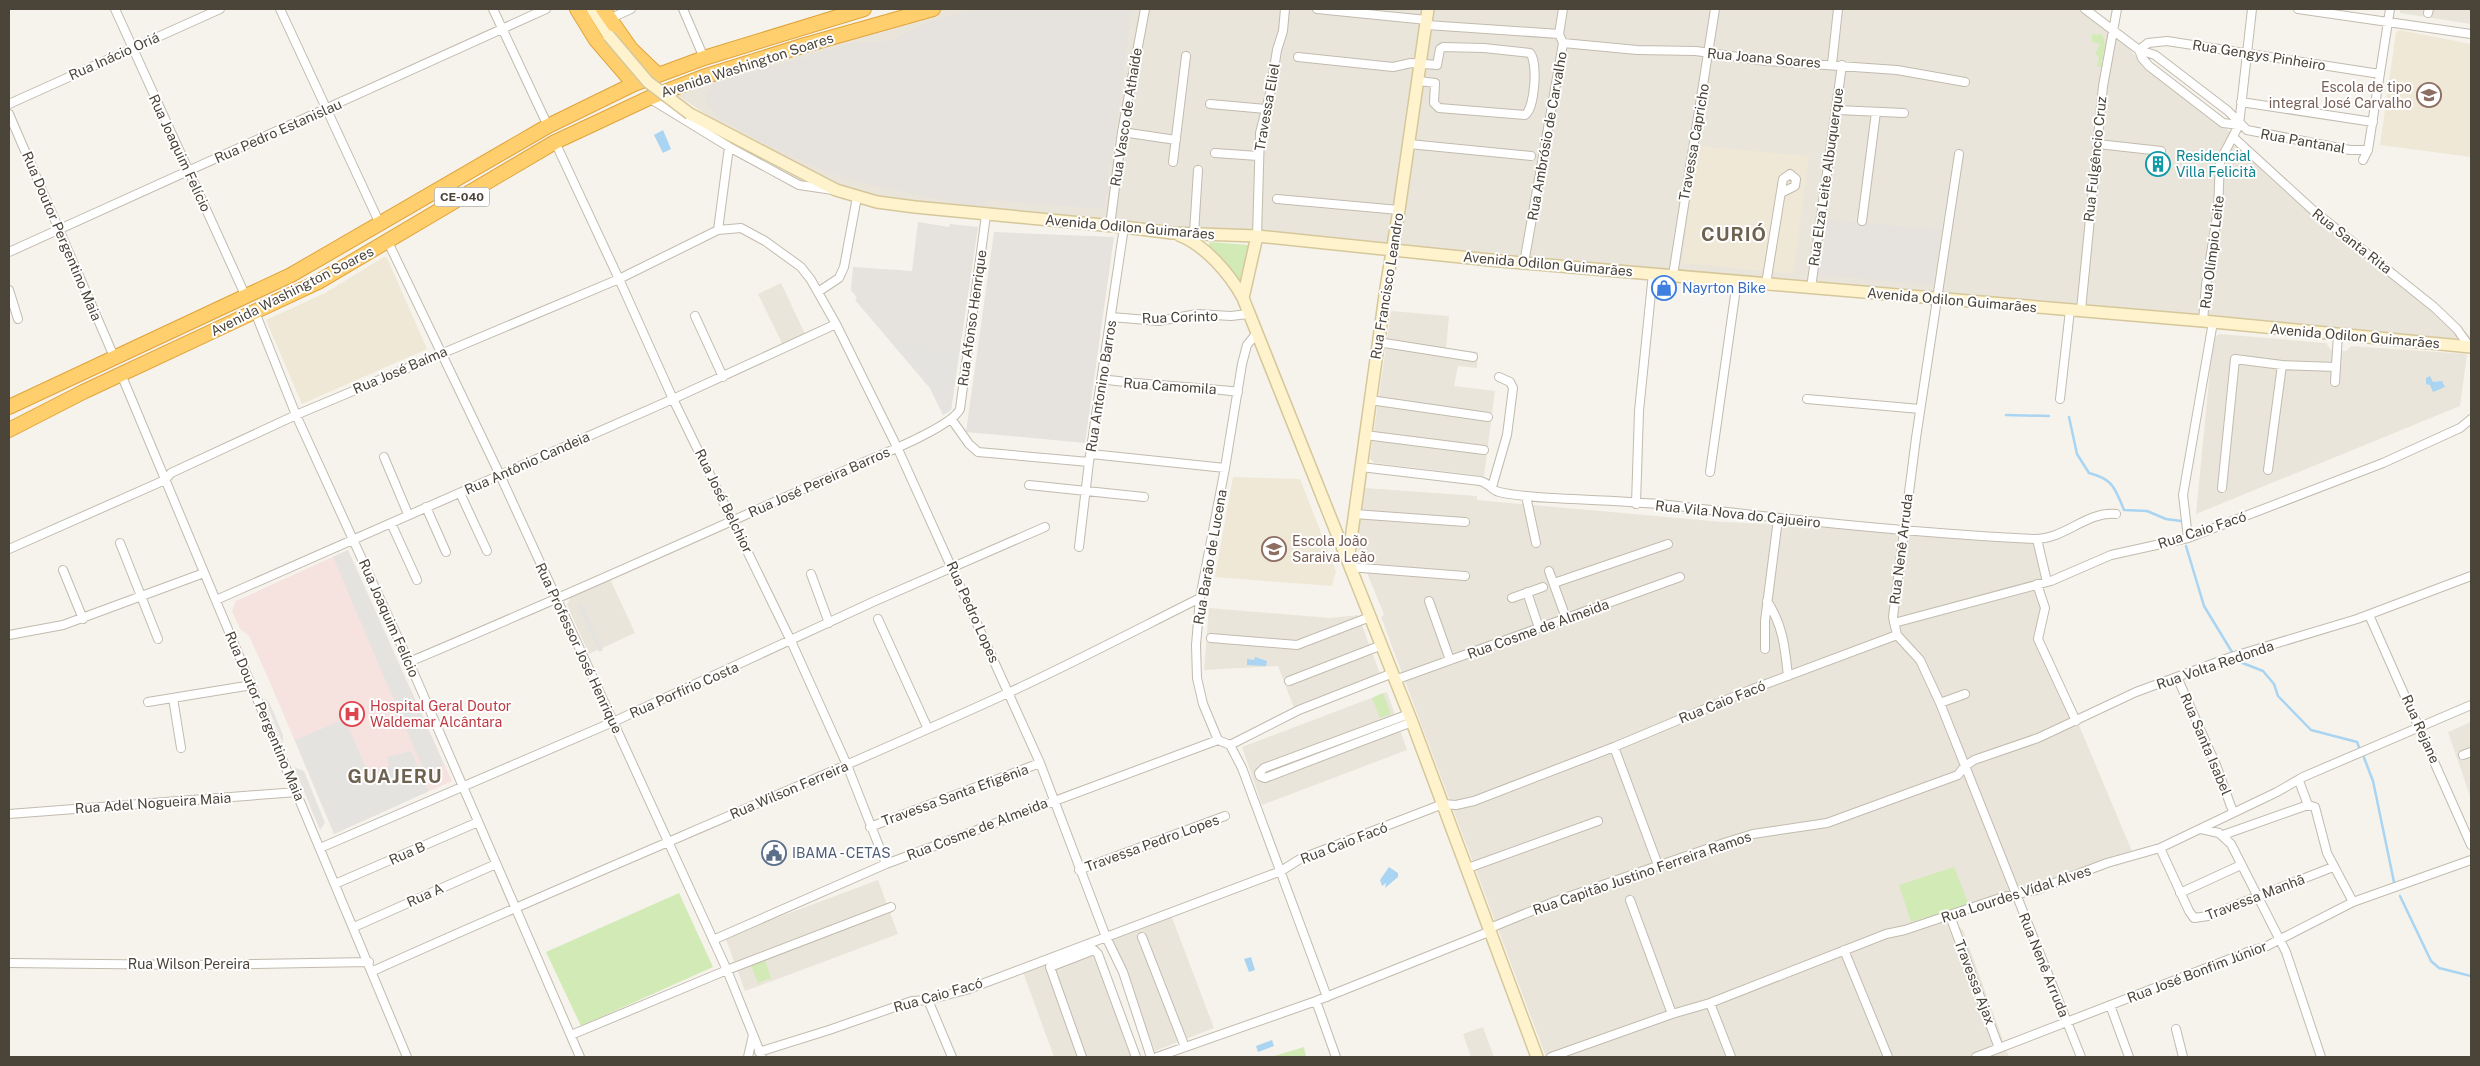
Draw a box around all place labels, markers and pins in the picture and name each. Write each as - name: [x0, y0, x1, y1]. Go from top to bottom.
- place label: Escola de tipo integral José Carvalho: [2269, 79, 2412, 111]
- school or university icon: Escola de tipo integral José Carvalho: [2416, 82, 2442, 108]
- place label: Residencial Villa Felicità: [2176, 148, 2256, 180]
- building icon: Residencial Villa Felicità: [2145, 151, 2171, 177]
- shop icon: Nayrton Bike: [1651, 275, 1677, 301]
- place label: Nayrton Bike: [1682, 280, 1766, 296]
- place label: Escola João Saraiva Leão: [1292, 533, 1375, 565]
- school or university icon: Escola João Saraiva Leão: [1261, 536, 1287, 562]
- place label: Hospital Geral Doutor Waldemar Alcântara: [370, 698, 511, 730]
- hospital icon: Hospital Geral Doutor Waldemar Alcântara: [339, 701, 365, 727]
- public building icon: IBAMA - CETAS: [761, 840, 787, 866]
- place label: IBAMA - CETAS: [792, 845, 891, 861]

